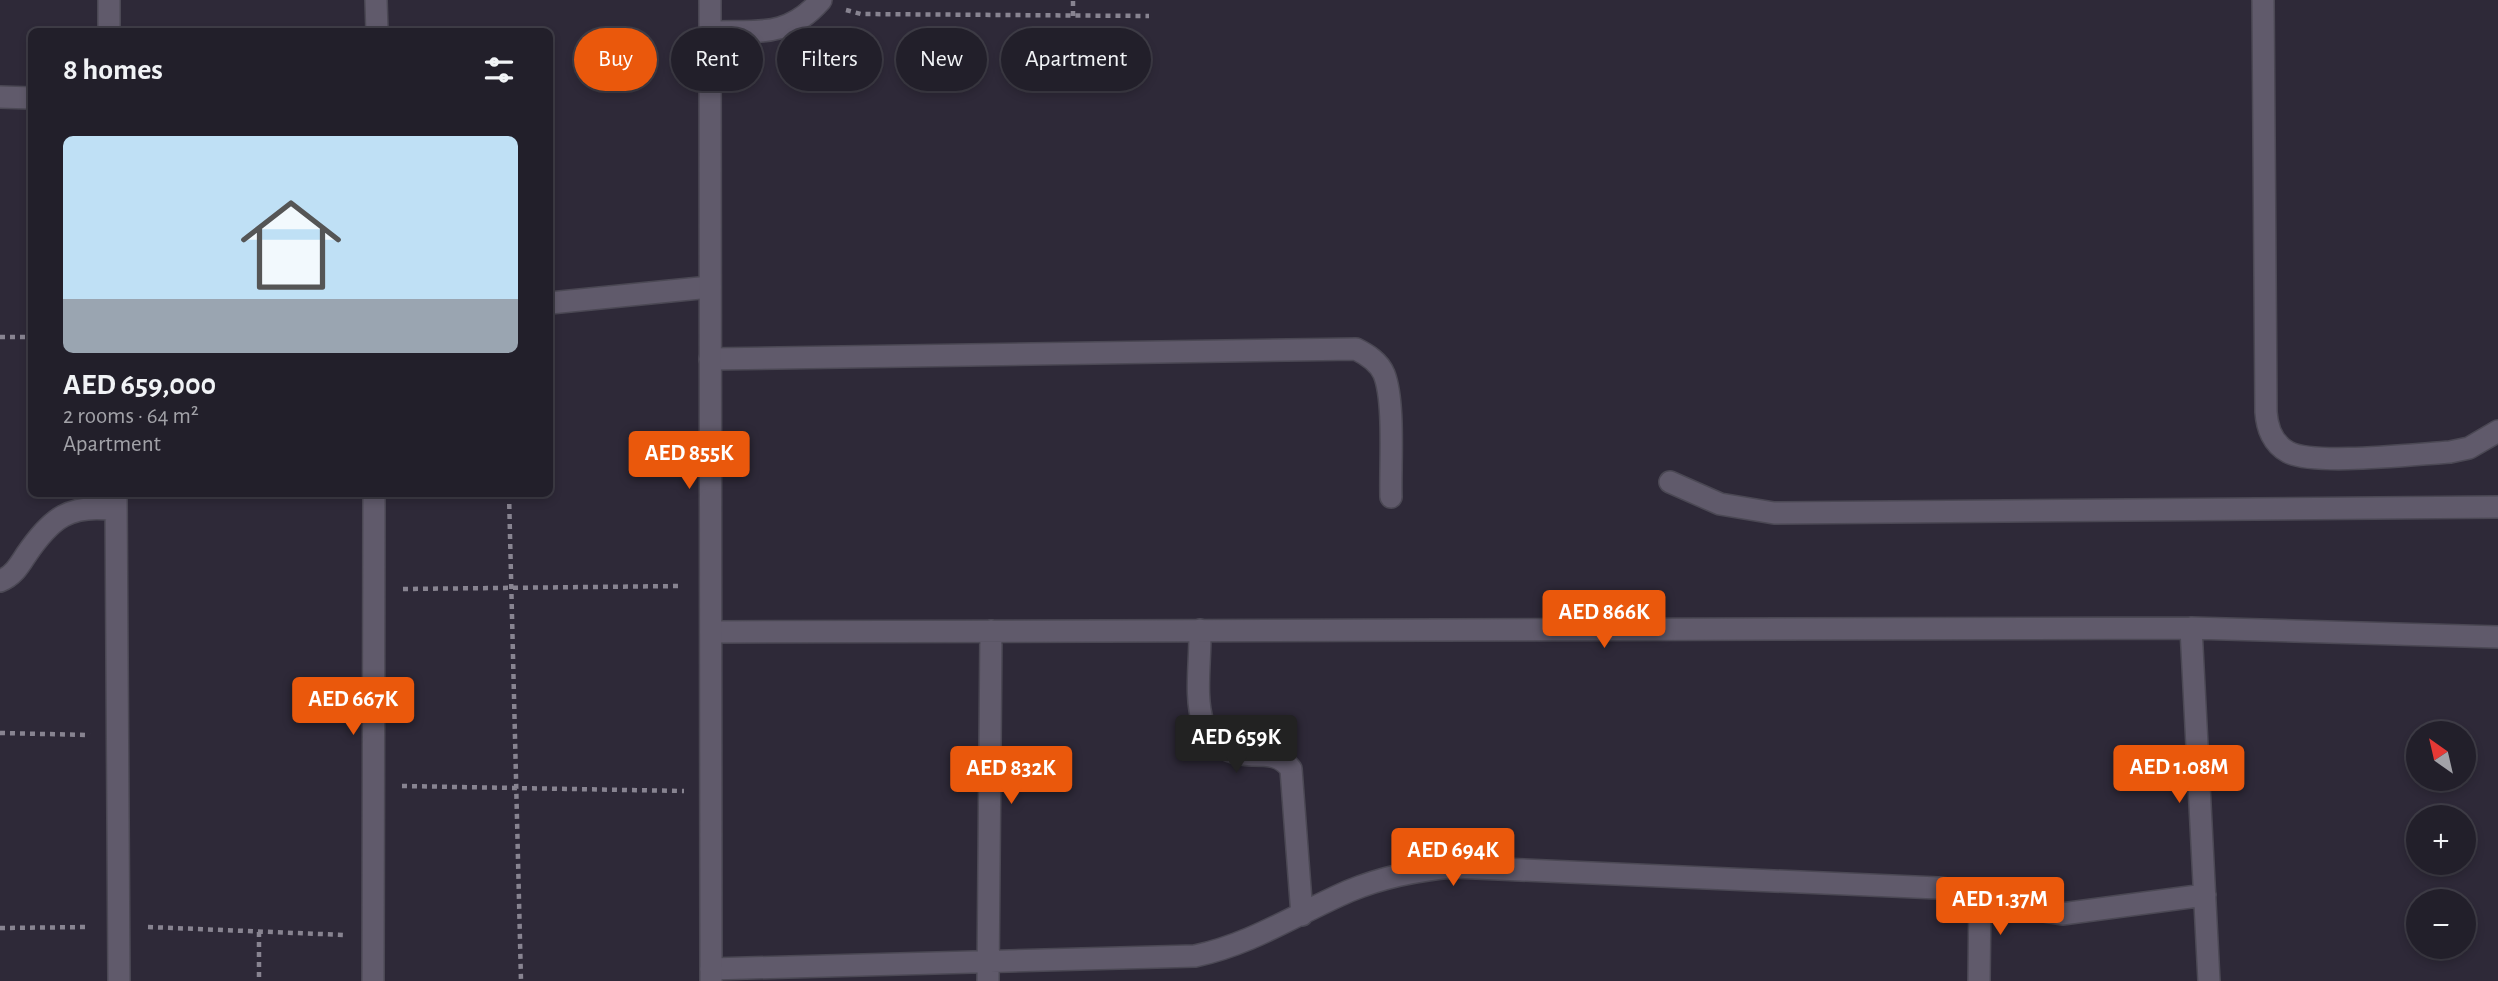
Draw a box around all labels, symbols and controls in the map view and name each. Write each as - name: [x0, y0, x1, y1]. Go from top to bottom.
- chip: Buy: [574, 28, 657, 91]
- chip: Rent: [671, 28, 763, 91]
- chip: Filters: [777, 28, 882, 91]
- chip: New: [896, 28, 987, 91]
- chip: Apartment: [1001, 28, 1151, 91]
- icon: filters: [480, 51, 518, 89]
- text: 8 homes: [63, 55, 163, 85]
- icon: home: [228, 182, 354, 308]
- text: AED 659,000: [63, 370, 216, 400]
- text: 2 rooms · 64 m²: [63, 405, 199, 428]
- pin: AED 855K: [617, 432, 761, 491]
- text: Apartment: [63, 433, 161, 456]
- text: AED 855K: [645, 442, 733, 465]
- pin: AED 866K: [1532, 590, 1676, 650]
- text: AED 866K: [1558, 601, 1650, 624]
- pin: AED 667K: [281, 678, 425, 737]
- text: AED 667K: [308, 688, 398, 711]
- pin: AED 659K: [1164, 716, 1308, 775]
- north arrow: [2406, 721, 2476, 791]
- map controls: [2406, 721, 2476, 959]
- text: AED 659K: [1191, 726, 1281, 749]
- pin: AED 832K: [939, 746, 1083, 806]
- pin: AED 1.08M: [2099, 746, 2259, 805]
- text: AED 1.08M: [2129, 756, 2229, 779]
- text: AED 832K: [966, 757, 1056, 780]
- button: +: [2406, 805, 2476, 875]
- pin: AED 694K: [1381, 828, 1525, 888]
- text: AED 694K: [1407, 839, 1499, 862]
- pin: AED 1.37M: [1920, 878, 2080, 937]
- text: AED 1.37M: [1952, 888, 2048, 911]
- button: −: [2406, 889, 2476, 959]

